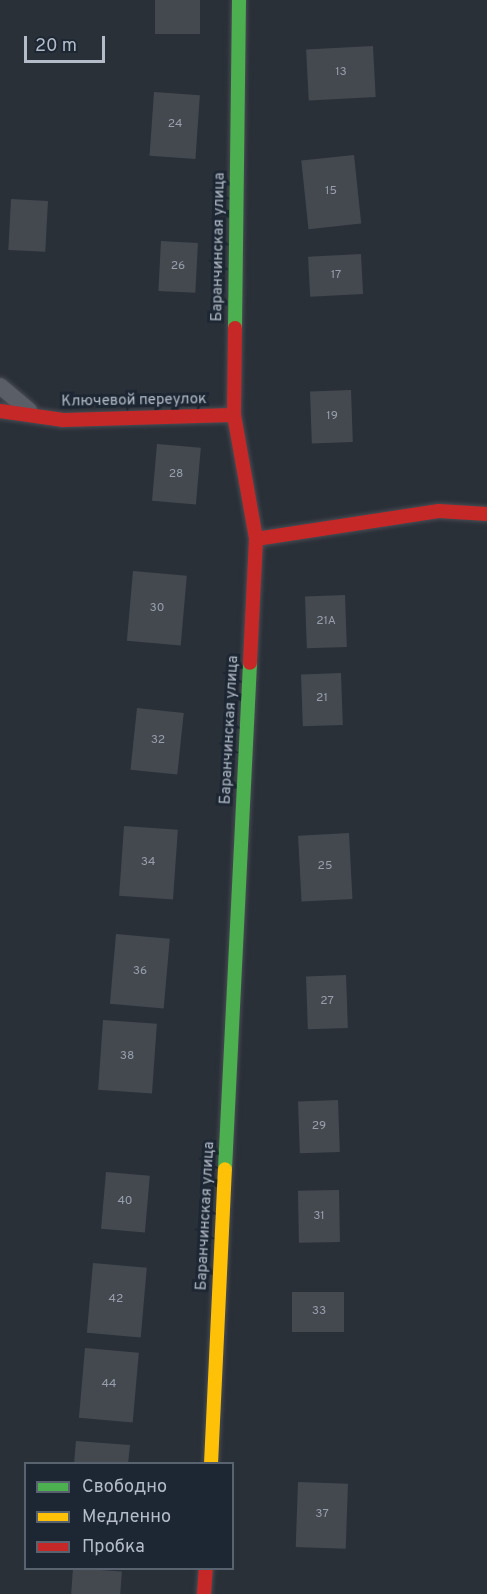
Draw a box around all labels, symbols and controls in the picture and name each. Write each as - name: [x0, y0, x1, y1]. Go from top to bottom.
- scale bar: [27, 24, 108, 62]
- text: 20 m: [35, 35, 77, 58]
- house number: 13: [335, 66, 347, 80]
- house number: 24: [168, 118, 182, 132]
- street label: Баранчинская улица: [209, 172, 229, 322]
- house number: 15: [325, 185, 337, 199]
- house number: 26: [171, 260, 185, 274]
- house number: 17: [331, 269, 341, 283]
- street label: Ключевой переулок: [61, 391, 207, 411]
- house number: 19: [326, 410, 338, 424]
- house number: 28: [169, 468, 183, 482]
- house number: 30: [150, 602, 164, 616]
- house number: 21А: [316, 615, 336, 629]
- street label: Баранчинская улица: [217, 655, 243, 805]
- house number: 21: [316, 692, 328, 706]
- house number: 32: [151, 734, 165, 748]
- house number: 34: [141, 856, 155, 870]
- house number: 25: [318, 860, 332, 874]
- house number: 36: [133, 965, 147, 979]
- house number: 27: [320, 995, 334, 1009]
- house number: 38: [120, 1050, 134, 1064]
- house number: 29: [312, 1120, 326, 1134]
- street label: Баранчинская улица: [193, 1141, 219, 1291]
- house number: 40: [117, 1195, 133, 1209]
- house number: 31: [313, 1210, 325, 1224]
- house number: 42: [109, 1293, 123, 1307]
- house number: 33: [312, 1305, 326, 1319]
- house number: 44: [102, 1378, 116, 1392]
- legend: [24, 1462, 234, 1570]
- text: Свободно: [82, 1476, 167, 1499]
- text: Медленно: [82, 1506, 171, 1529]
- house number: 37: [315, 1508, 329, 1522]
- text: Пробка: [82, 1536, 145, 1559]

